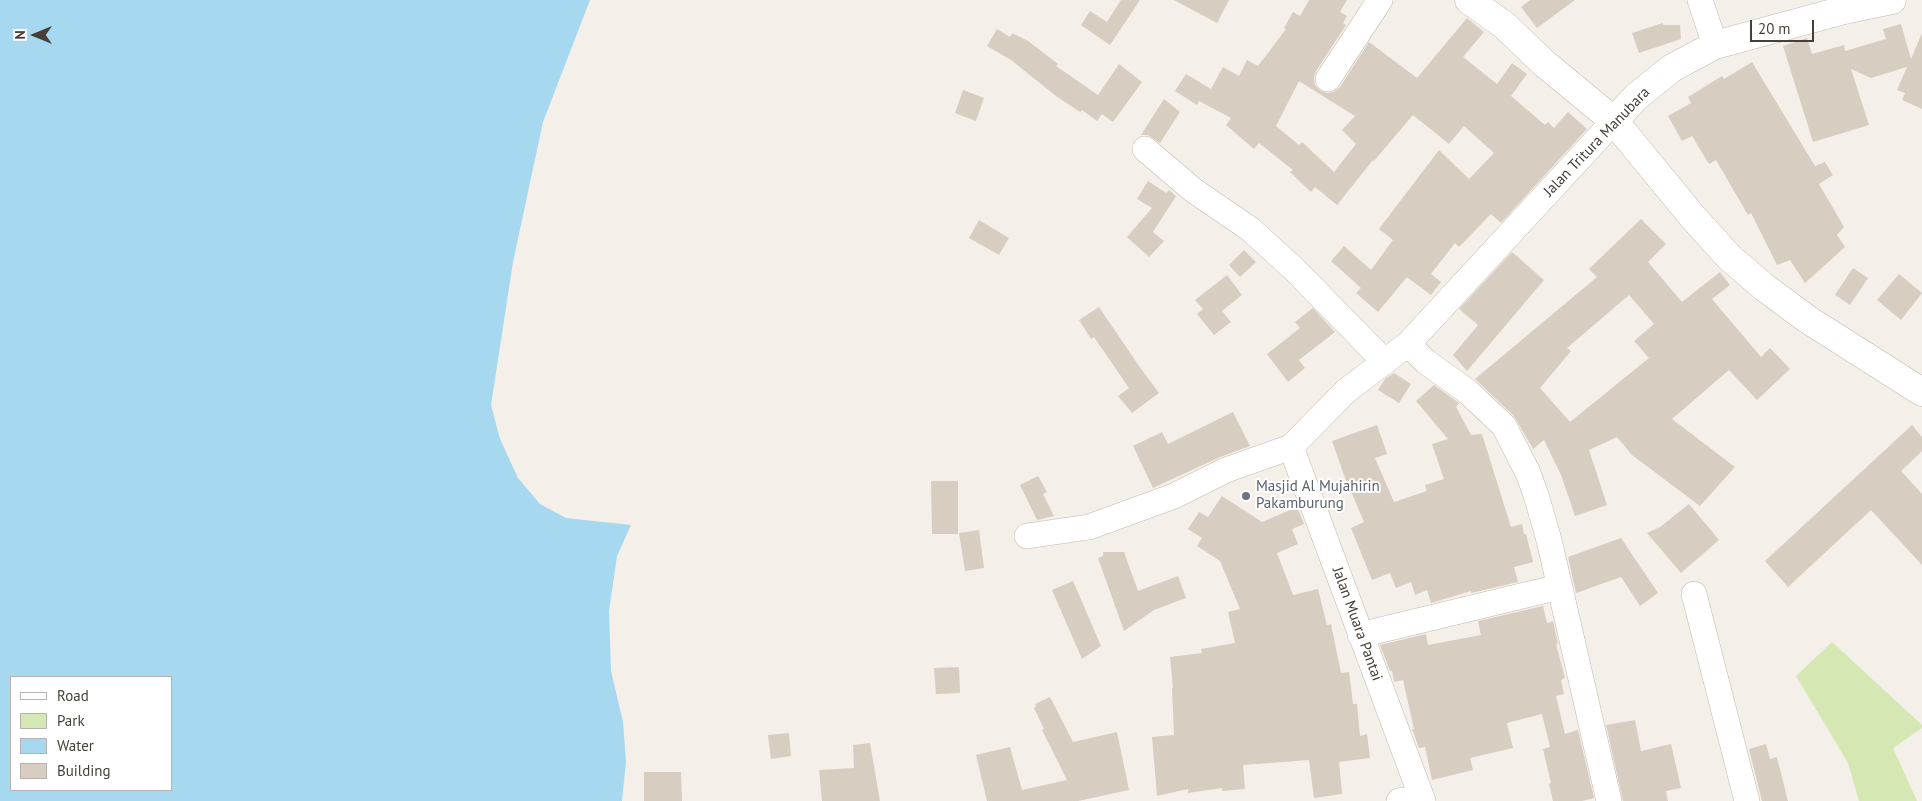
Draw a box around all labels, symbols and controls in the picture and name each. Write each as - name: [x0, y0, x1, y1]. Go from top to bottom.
- north arrow: [10, 10, 60, 60]
- scale bar: [1752, 10, 1816, 42]
- text: 20 m: [1758, 19, 1791, 38]
- text: N: [11, 30, 29, 40]
- street label: Jalan Tritura Manubara: [1540, 84, 1654, 200]
- place label: Masjid Al Mujahirin Pakamburung: [1256, 478, 1380, 513]
- marker: Masjid Al Mujahirin Pakamburung: [1240, 490, 1252, 502]
- street label: Jalan Muara Pantai: [1328, 565, 1386, 683]
- legend: [10, 676, 172, 791]
- text: Road: [57, 686, 89, 705]
- text: Park: [57, 711, 85, 730]
- text: Water: [57, 736, 94, 755]
- text: Building: [57, 761, 111, 780]

